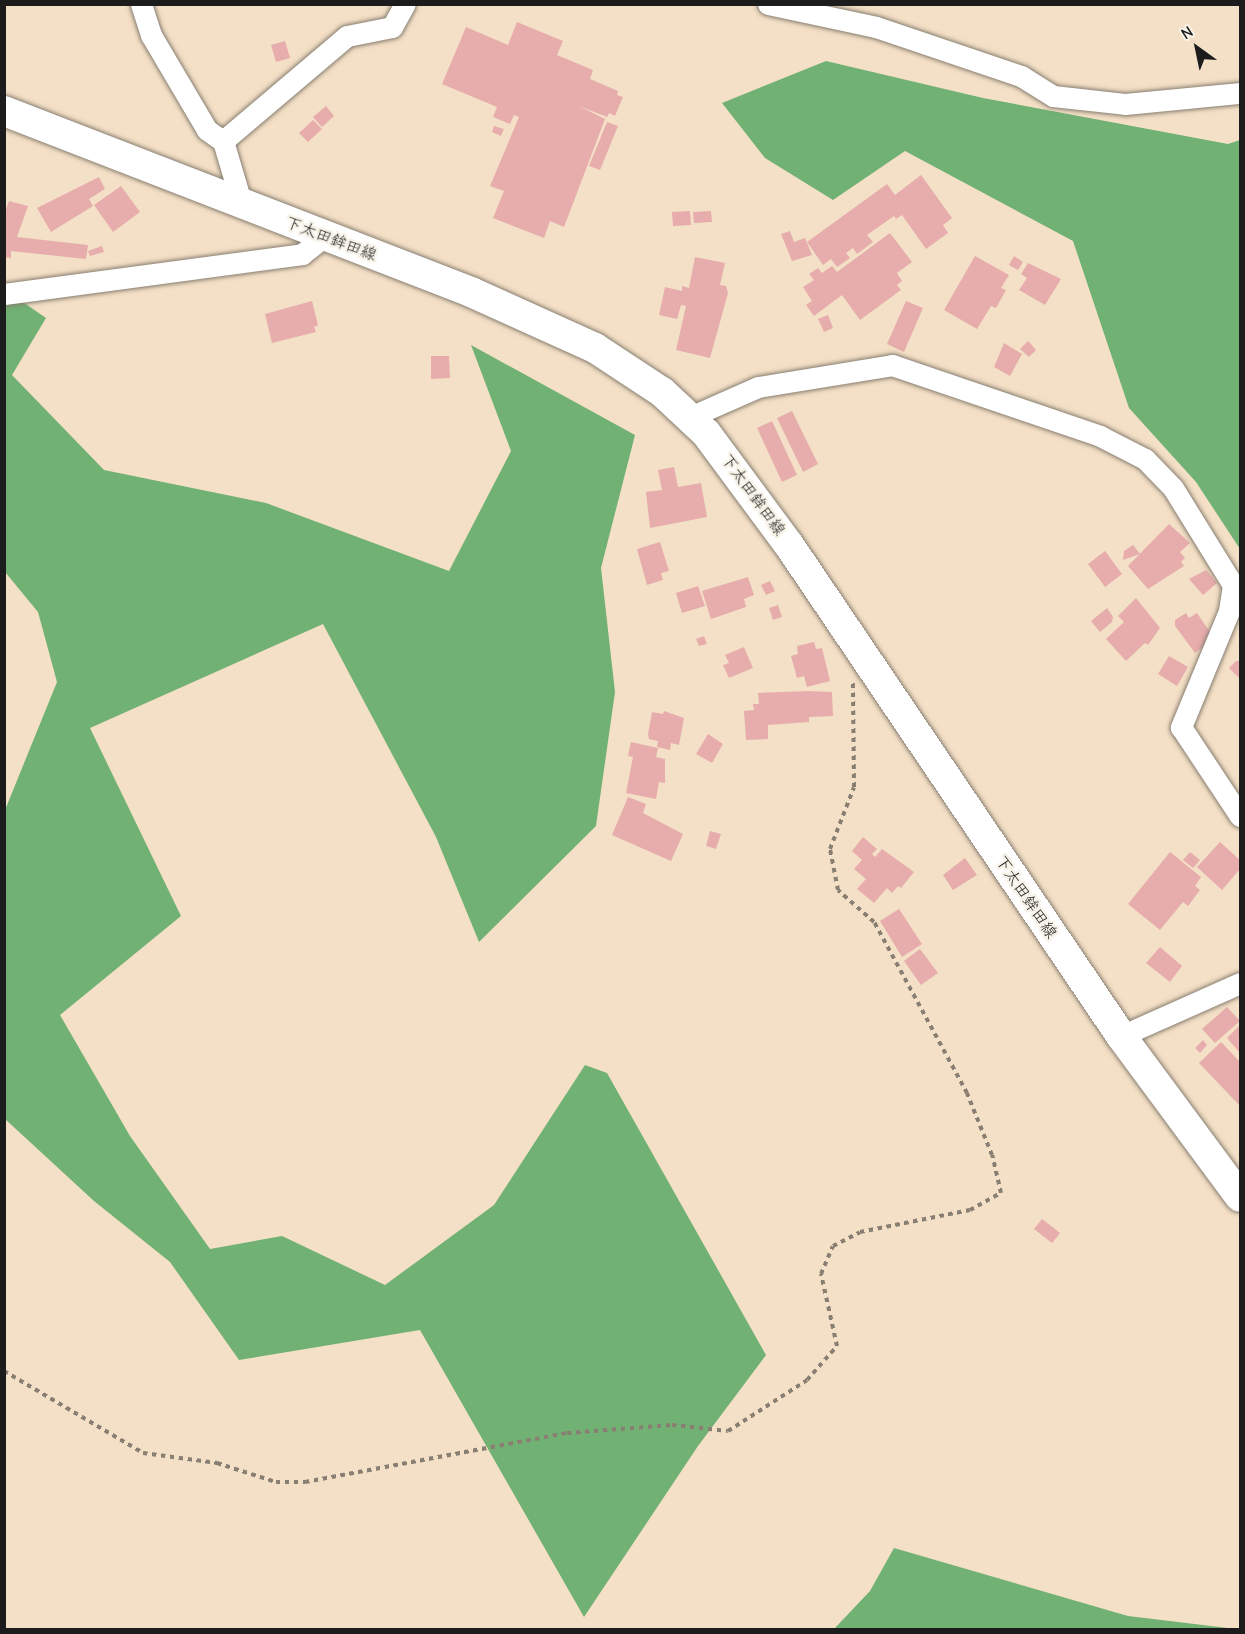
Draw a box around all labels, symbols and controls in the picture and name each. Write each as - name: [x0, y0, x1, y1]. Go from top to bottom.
- north arrow: [1167, 18, 1227, 78]
- text: N: [1178, 23, 1196, 43]
- street label: 下太田鉾田線: [283, 213, 379, 265]
- street label: 下太田鉾田線: [717, 451, 789, 539]
- street label: 下太田鉾田線: [991, 852, 1061, 942]

